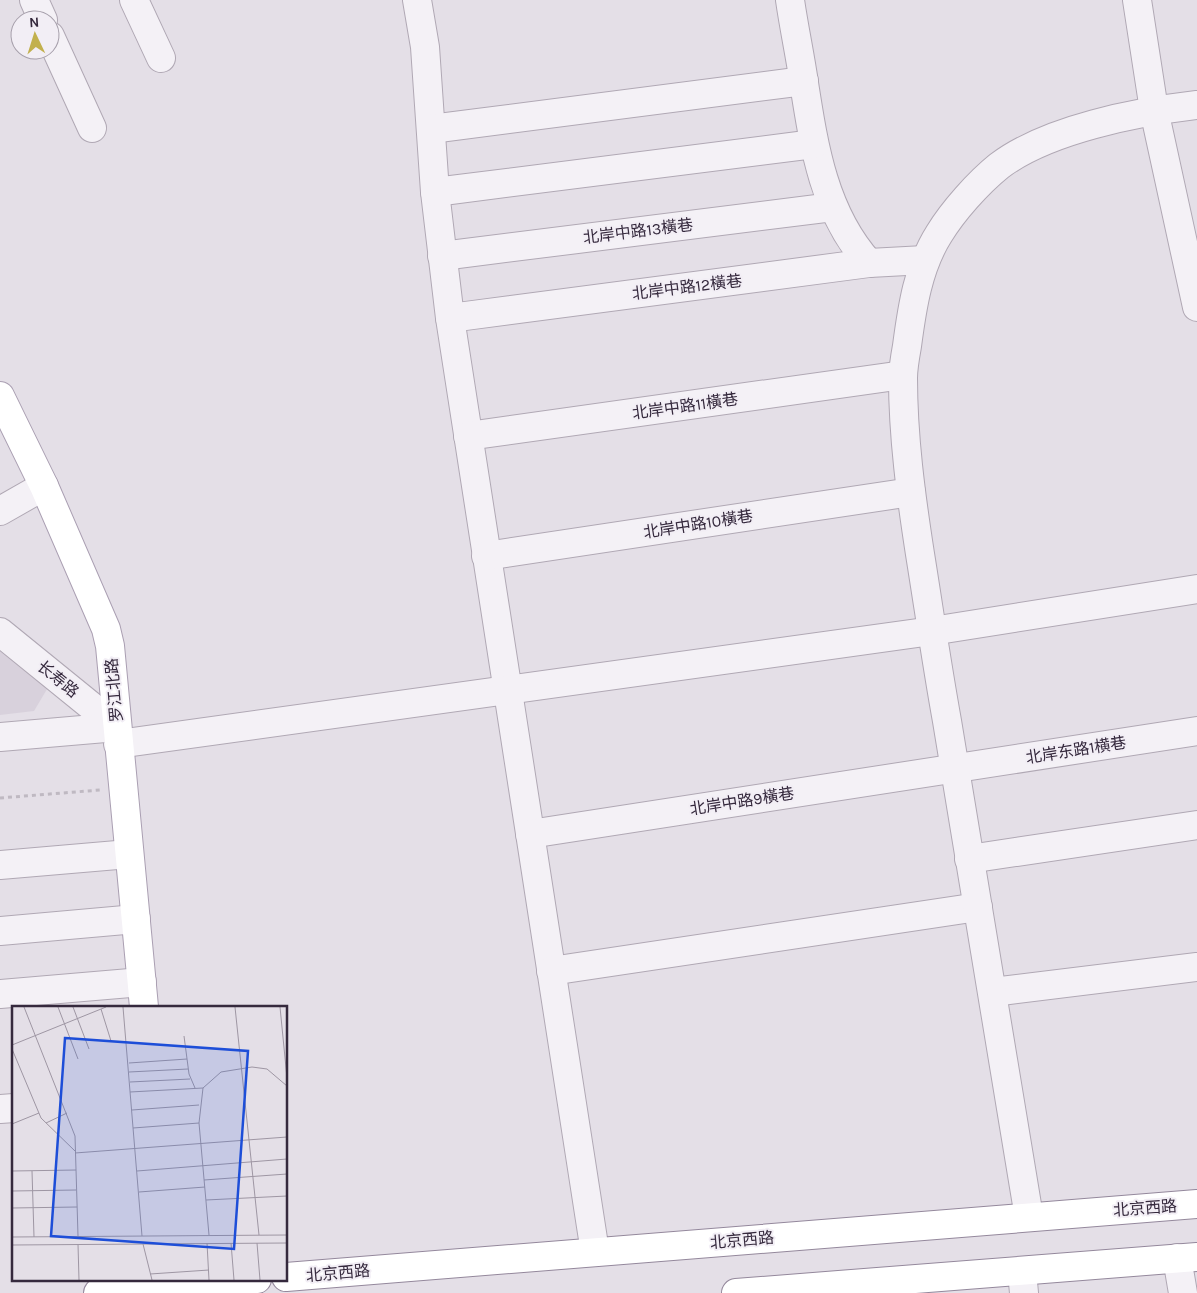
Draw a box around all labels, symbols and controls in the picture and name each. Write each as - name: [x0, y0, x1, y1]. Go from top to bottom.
- north arrow: [10, 10, 60, 60]
- text: N: [29, 14, 40, 31]
- street label: 北岸中路13橫巷: [582, 215, 694, 247]
- street label: 北岸中路12橫巷: [631, 271, 743, 303]
- street label: 北岸中路11橫巷: [631, 389, 739, 423]
- street label: 北岸中路10橫巷: [642, 506, 754, 542]
- street label: 长寿路: [33, 657, 83, 701]
- street label: 罗江北路: [102, 657, 126, 723]
- street label: 北岸东路1横巷: [1024, 733, 1128, 767]
- street label: 北岸中路9橫巷: [689, 783, 795, 819]
- inset map: [12, 1006, 288, 1280]
- street label: 北京西路: [1112, 1196, 1178, 1220]
- street label: 北京西路: [709, 1228, 775, 1252]
- street label: 北京西路: [305, 1261, 371, 1285]

